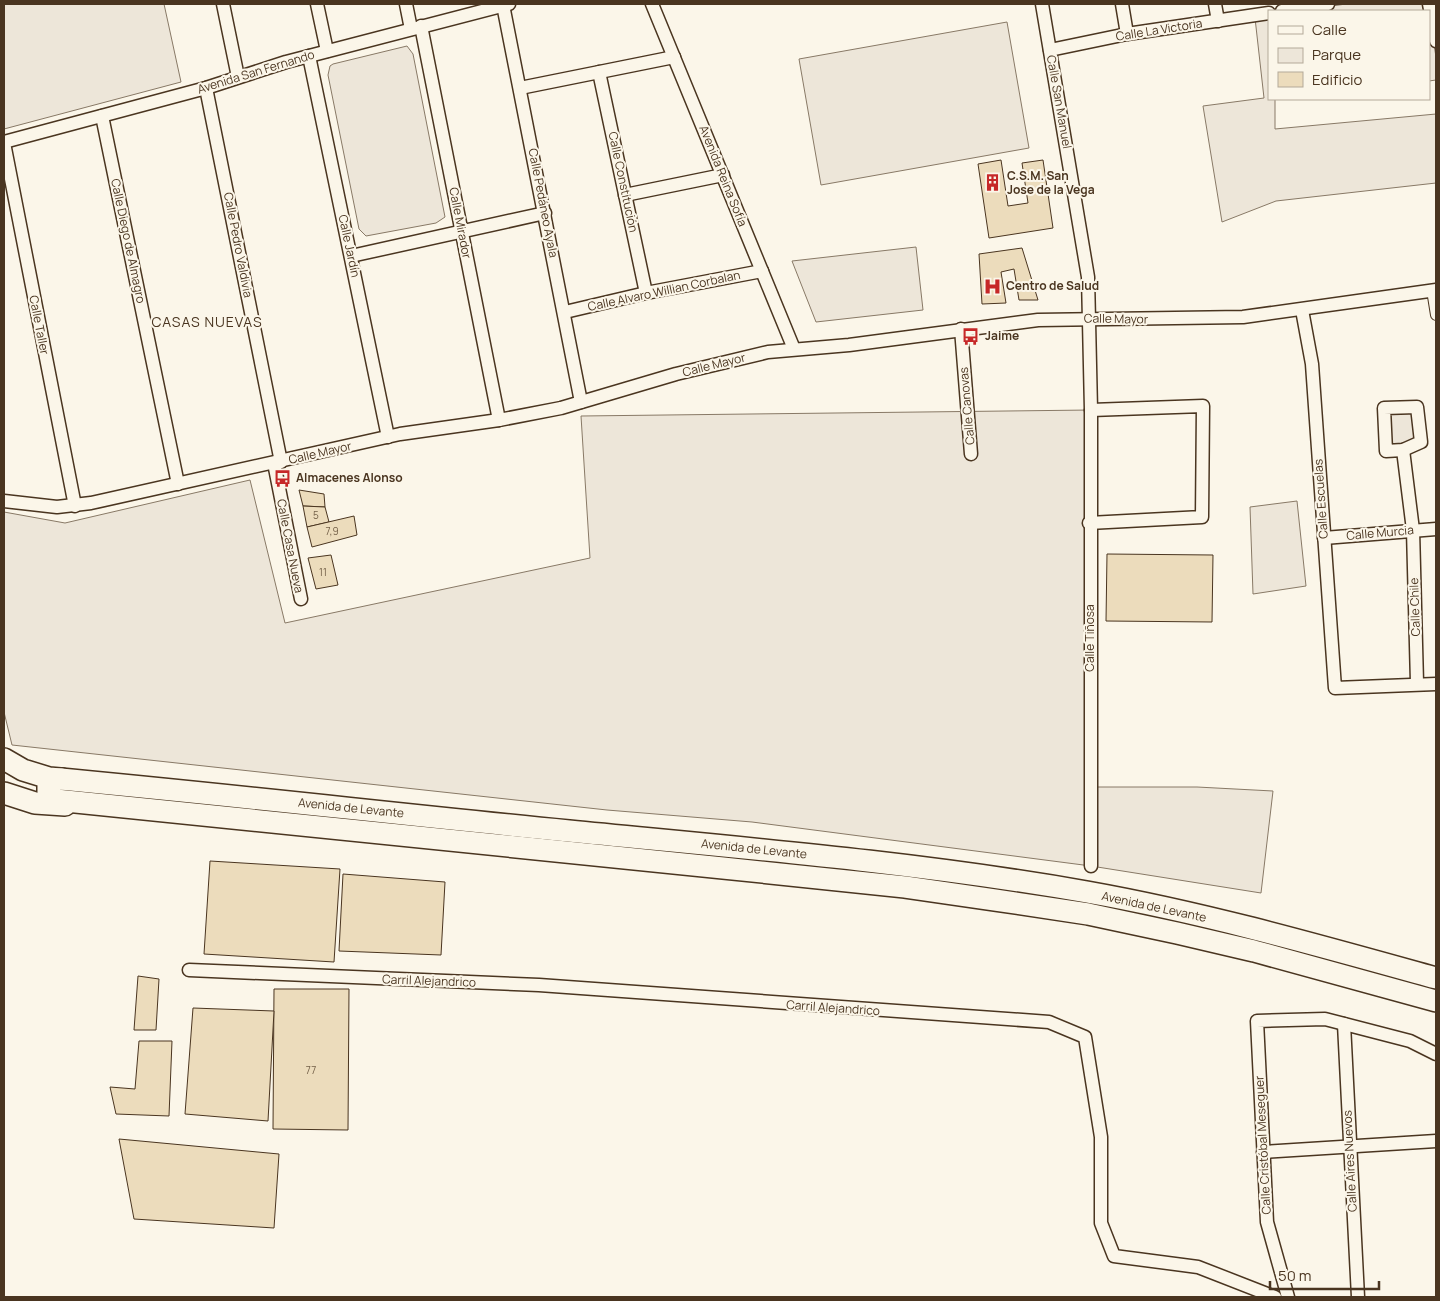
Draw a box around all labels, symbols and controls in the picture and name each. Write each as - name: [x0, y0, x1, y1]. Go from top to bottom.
- legend: [1268, 10, 1430, 100]
- street label: Calle La Victoria: [1114, 14, 1203, 45]
- text: Calle: [1312, 19, 1347, 40]
- text: Parque: [1312, 44, 1361, 65]
- street label: Avenida San Fernando: [195, 46, 317, 97]
- street label: Calle San Manuel: [1043, 54, 1076, 150]
- text: Edificio: [1312, 69, 1363, 90]
- street label: Avenida Reina Sofía: [695, 123, 752, 229]
- street label: Calle Constitución: [605, 130, 642, 234]
- street label: Calle Pedáneo Ayala: [525, 147, 562, 259]
- place label: C.S.M. San Jose de la Vega: [1007, 167, 1095, 198]
- building icon: C.S.M. San Jose de la Vega: [983, 173, 1003, 193]
- street label: Calle Diego de Almagro: [107, 177, 150, 305]
- street label: Calle Mirador: [445, 186, 476, 261]
- street label: Calle Pedro Valdivia: [220, 191, 257, 299]
- street label: Calle Jardín: [335, 213, 364, 279]
- street label: Calle Alvaro Willian Corbalan: [586, 266, 742, 315]
- hospital icon: Centro de Salud: [982, 276, 1002, 296]
- place label: Centro de Salud: [1006, 277, 1099, 294]
- street label: Calle Taller: [25, 294, 54, 357]
- street label: Calle Mayor: [1084, 309, 1149, 328]
- district label: CASAS NUEVAS: [151, 312, 263, 331]
- bus stop icon: Jaime: [961, 326, 981, 346]
- place label: Jaime: [985, 327, 1019, 344]
- street label: Calle Mayor: [681, 348, 748, 381]
- street label: Calle Canovas: [955, 366, 978, 446]
- street label: Calle Mayor: [287, 437, 354, 468]
- street label: Calle Escuelas: [1309, 459, 1332, 540]
- bus stop icon: Almacenes Alonso: [272, 468, 292, 488]
- place label: Almacenes Alonso: [296, 469, 403, 486]
- street label: Calle Casa Nueva: [273, 497, 308, 594]
- house number: 5: [313, 508, 319, 522]
- street label: Calle Murcia: [1346, 521, 1414, 544]
- house number: 7,9: [325, 524, 339, 538]
- house number: 11: [319, 565, 327, 579]
- street label: Calle Chile: [1405, 577, 1424, 637]
- street label: Calle Tiñosa: [1081, 604, 1098, 672]
- street label: Avenida de Levante: [297, 793, 405, 822]
- street label: Avenida de Levante: [700, 834, 808, 863]
- street label: Avenida de Levante: [1100, 887, 1208, 926]
- street label: Carril Alejandrico: [382, 970, 476, 991]
- street label: Carril Alejandrico: [786, 996, 880, 1019]
- house number: 77: [306, 1063, 316, 1077]
- street label: Calle Cristóbal Meseguer: [1250, 1075, 1275, 1215]
- street label: Calle Aires Nuevos: [1338, 1110, 1361, 1212]
- scale bar: [1270, 1258, 1379, 1290]
- text: 50 m: [1278, 1265, 1312, 1286]

